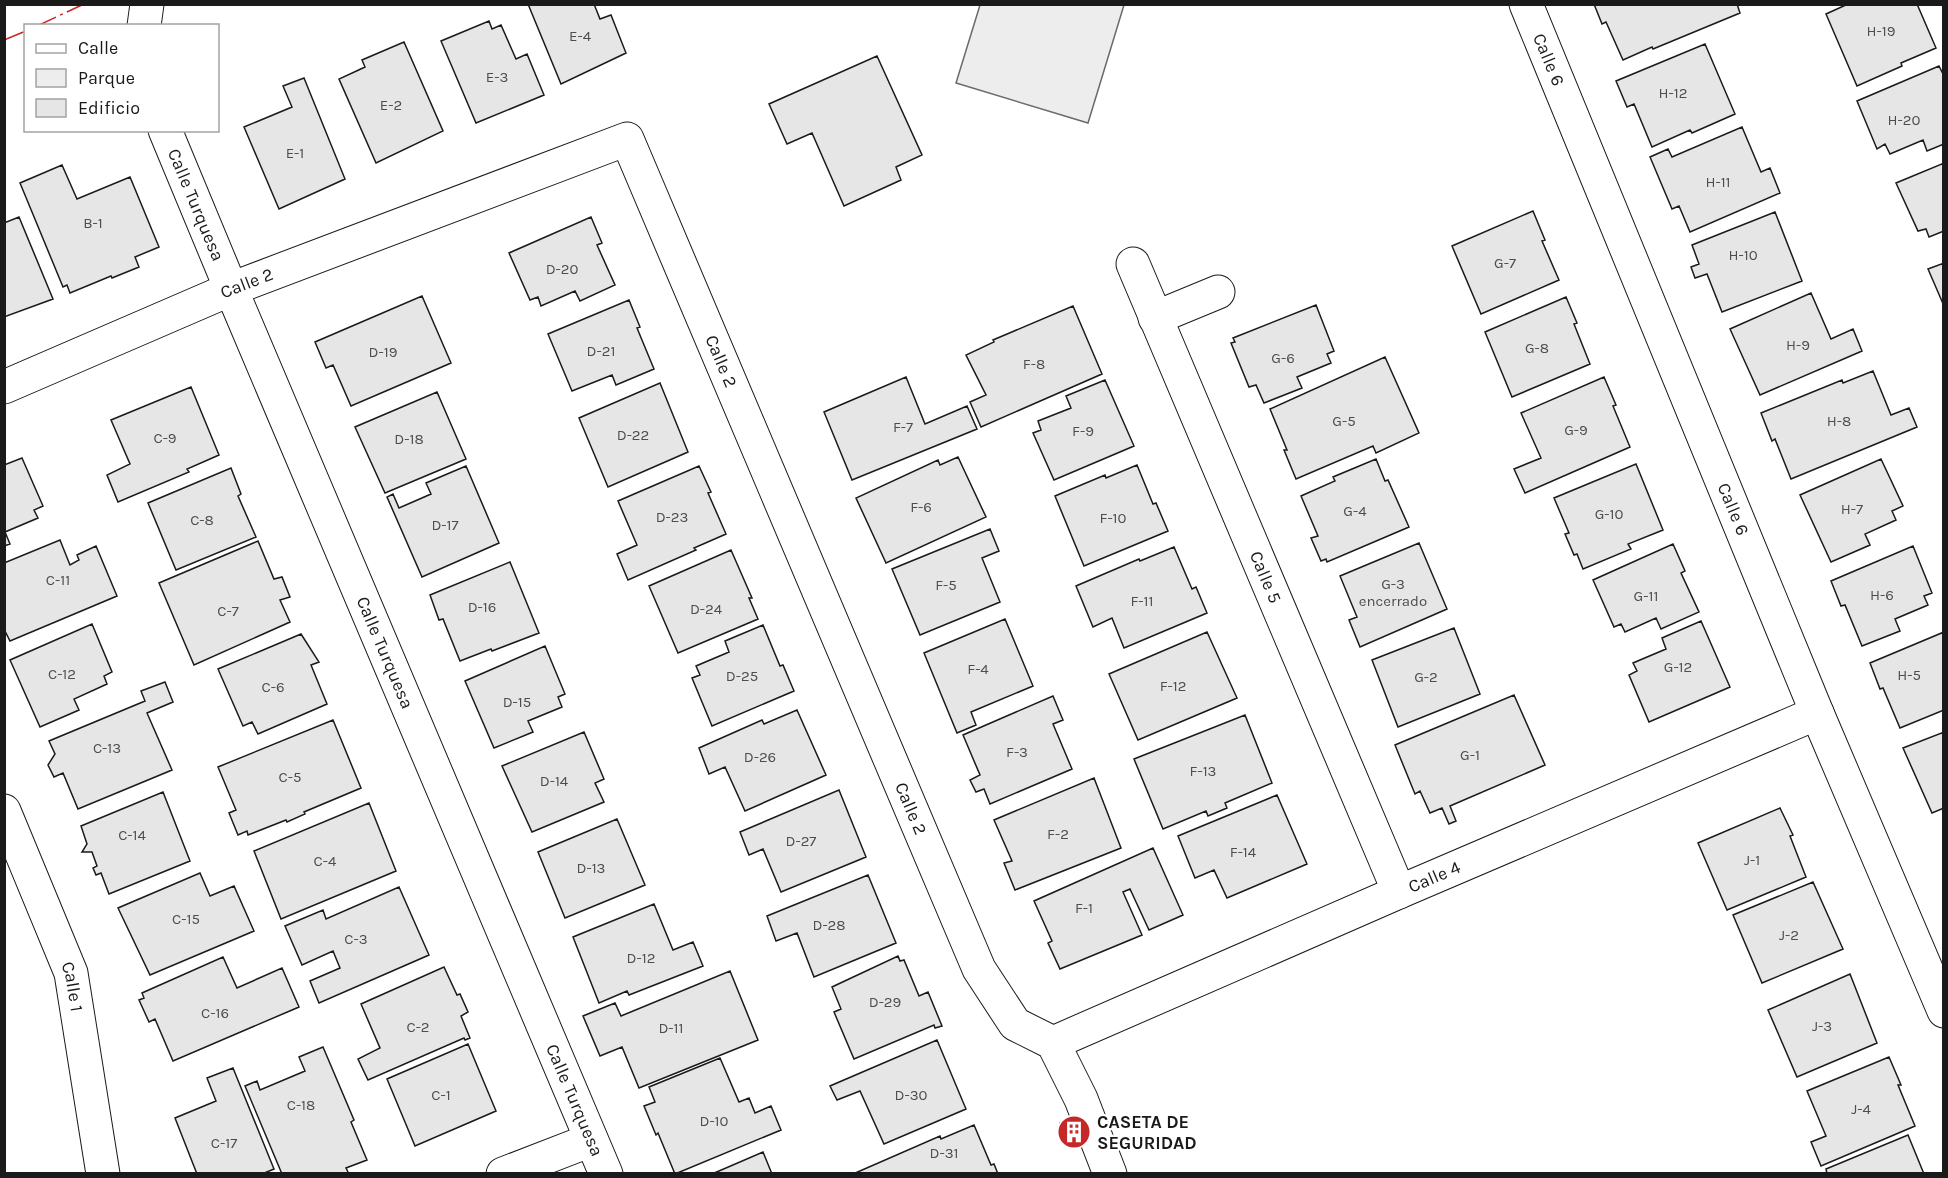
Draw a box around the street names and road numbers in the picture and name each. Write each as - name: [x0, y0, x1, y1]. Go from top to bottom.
- street label: Calle 6: [1528, 30, 1569, 89]
- street label: Calle Turquesa: [163, 145, 229, 264]
- street label: Calle 2: [217, 263, 276, 303]
- street label: Calle 2: [700, 332, 742, 391]
- street label: Calle 6: [1713, 480, 1754, 539]
- street label: Calle 5: [1245, 548, 1286, 607]
- street label: Calle Turquesa: [352, 593, 419, 712]
- street label: Calle 2: [890, 779, 932, 838]
- street label: Calle 4: [1405, 856, 1464, 898]
- street label: Calle 1: [56, 958, 88, 1013]
- street label: Calle Turquesa: [541, 1041, 608, 1160]

